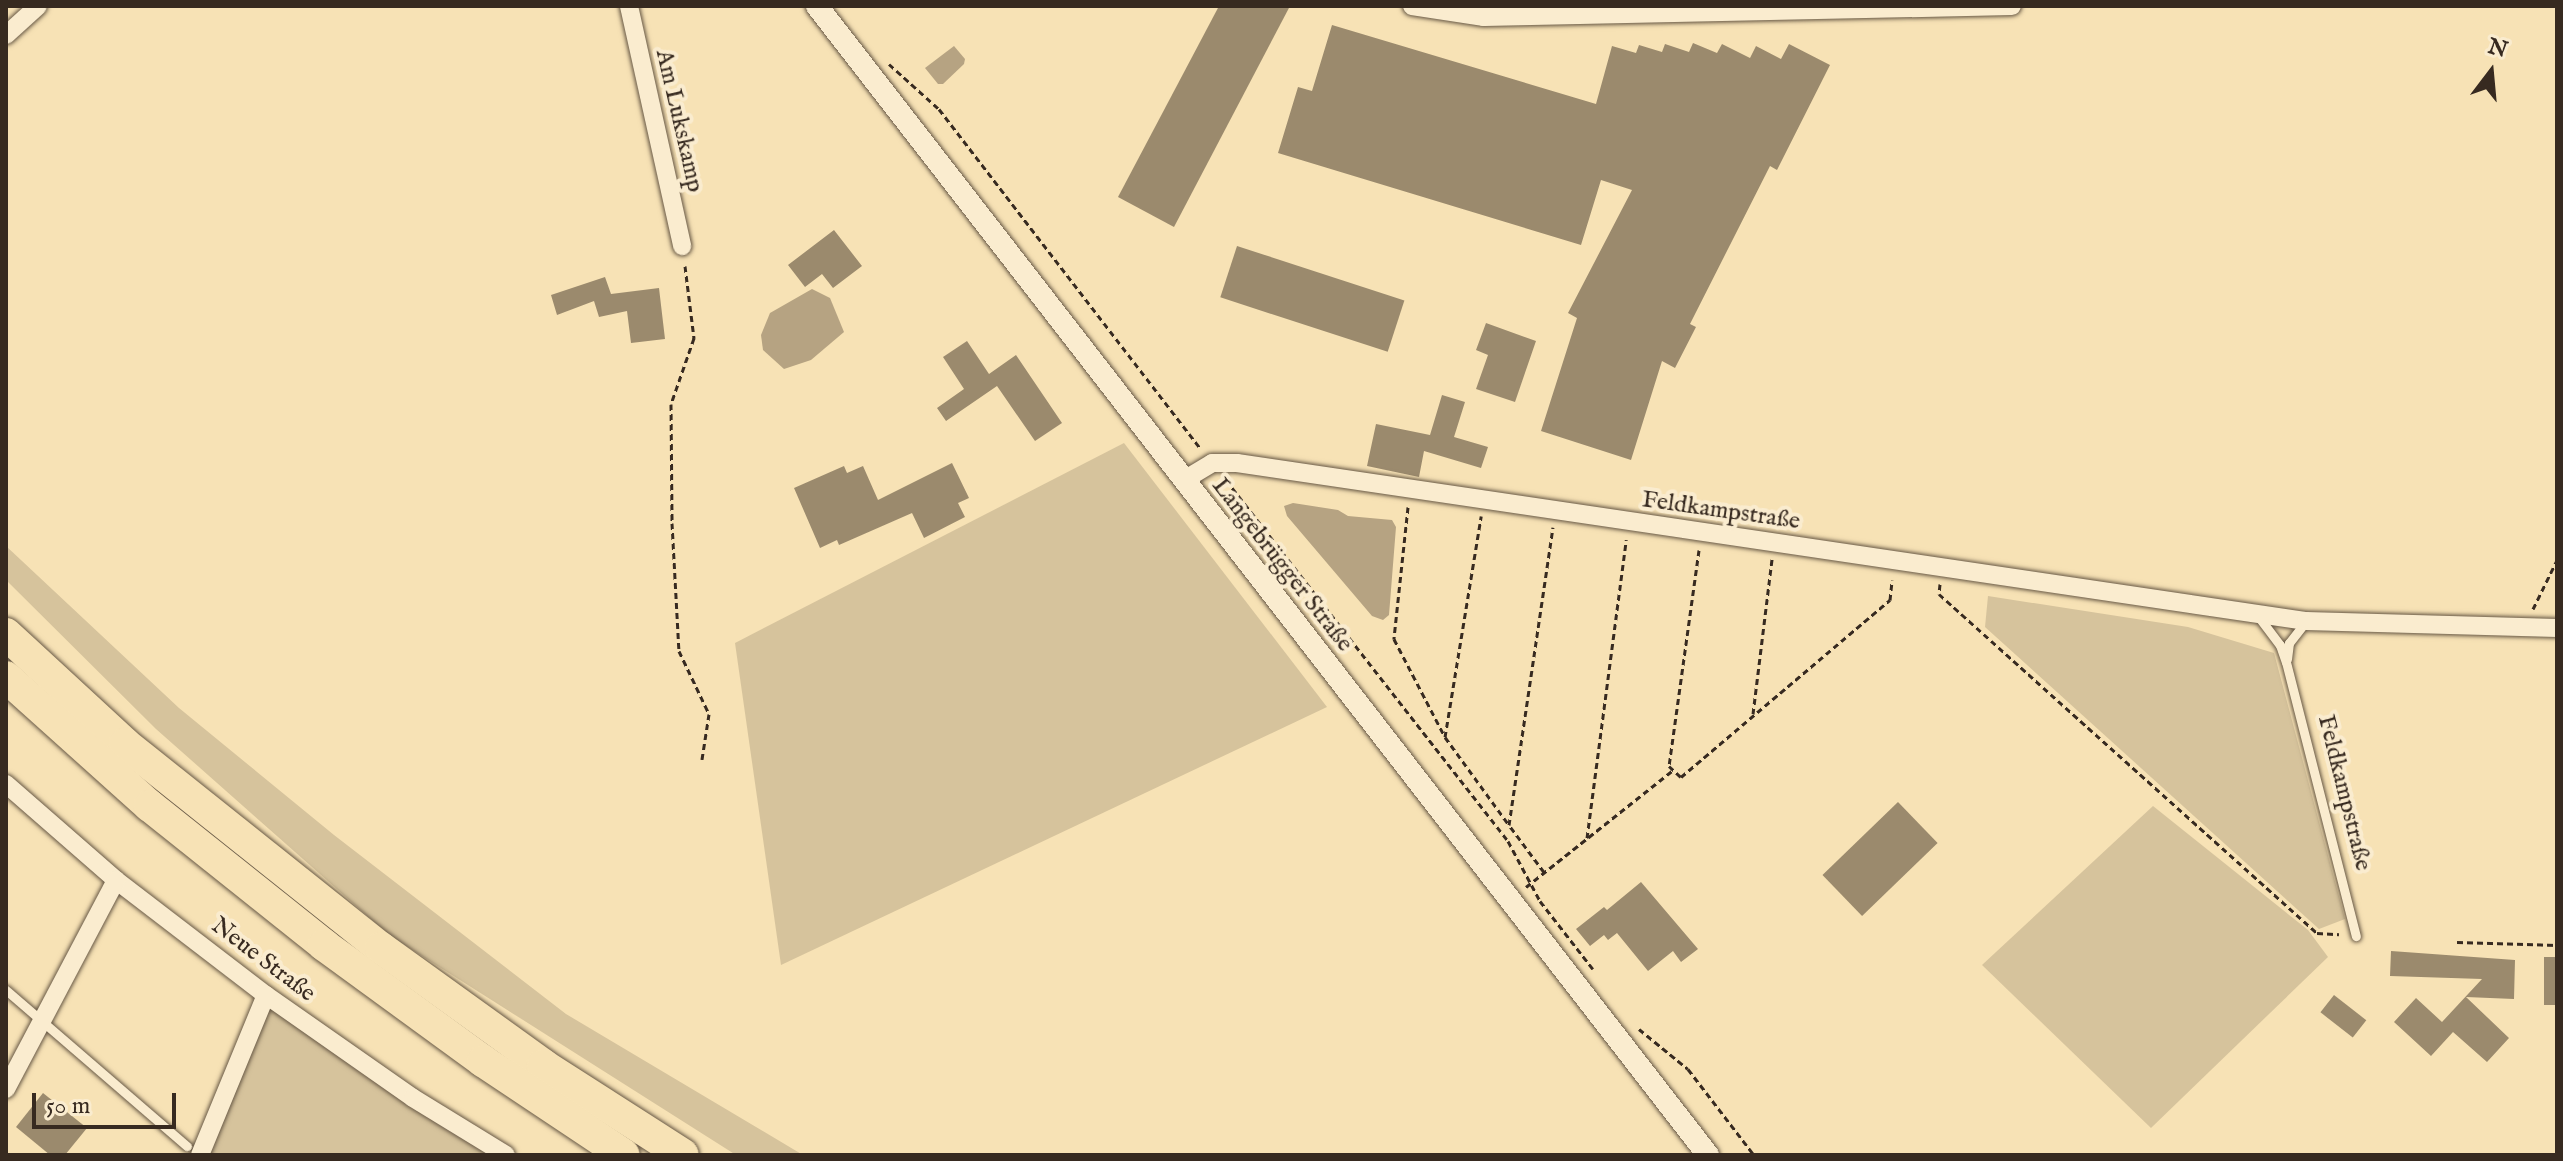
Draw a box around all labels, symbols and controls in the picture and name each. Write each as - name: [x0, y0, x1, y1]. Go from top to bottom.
- north arrow: [2451, 32, 2531, 112]
- text: N: [2485, 33, 2511, 65]
- street label: Am Lukskamp: [649, 47, 709, 195]
- street label: Langebrügger Straße: [1205, 472, 1359, 658]
- street label: Feldkampstraße: [1640, 486, 1802, 536]
- street label: Feldkampstraße: [2311, 712, 2377, 874]
- street label: Neue Straße: [205, 911, 321, 1009]
- scale bar: [36, 1077, 180, 1127]
- text: 50 m: [46, 1091, 90, 1122]

